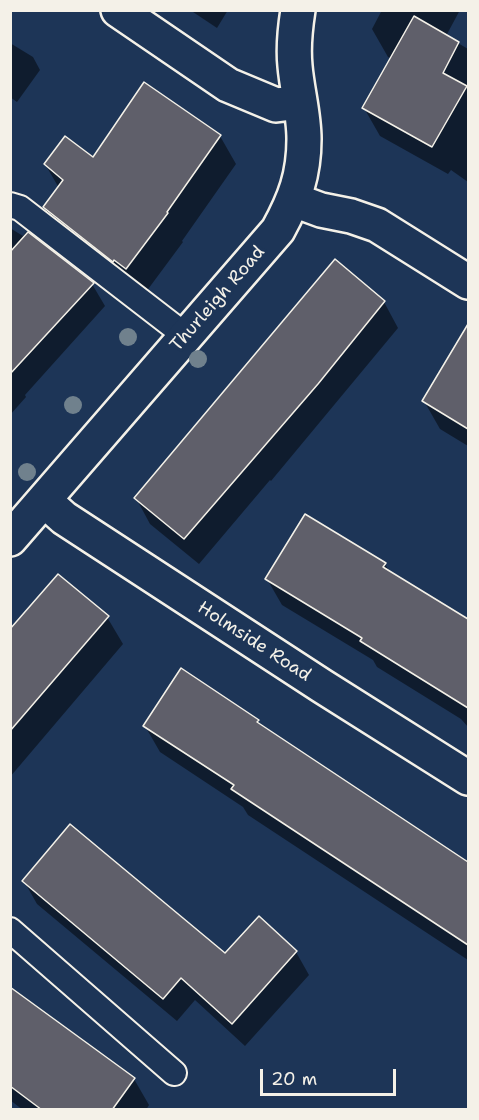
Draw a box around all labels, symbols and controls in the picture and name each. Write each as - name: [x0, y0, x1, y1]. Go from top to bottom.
- street label: Thurleigh Road: [166, 242, 270, 356]
- street label: Holmside Road: [193, 597, 315, 687]
- scale bar: [263, 1057, 400, 1095]
- text: 20 m: [271, 1067, 317, 1091]

